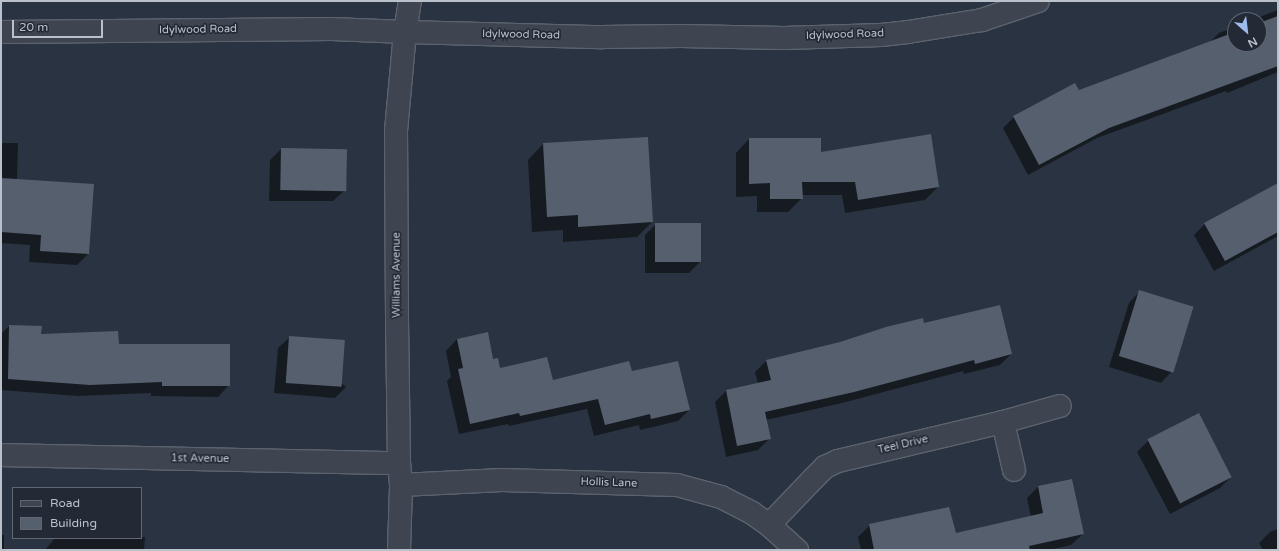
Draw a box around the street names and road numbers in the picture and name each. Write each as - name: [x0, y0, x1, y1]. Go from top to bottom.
- street label: Idylwood Road: [159, 23, 237, 37]
- street label: Idylwood Road: [806, 27, 884, 43]
- street label: Idylwood Road: [482, 28, 560, 42]
- street label: Williams Avenue: [390, 232, 404, 318]
- street label: Teel Drive: [877, 433, 929, 457]
- street label: 1st Avenue: [171, 452, 229, 466]
- street label: Hollis Lane: [580, 475, 638, 491]

